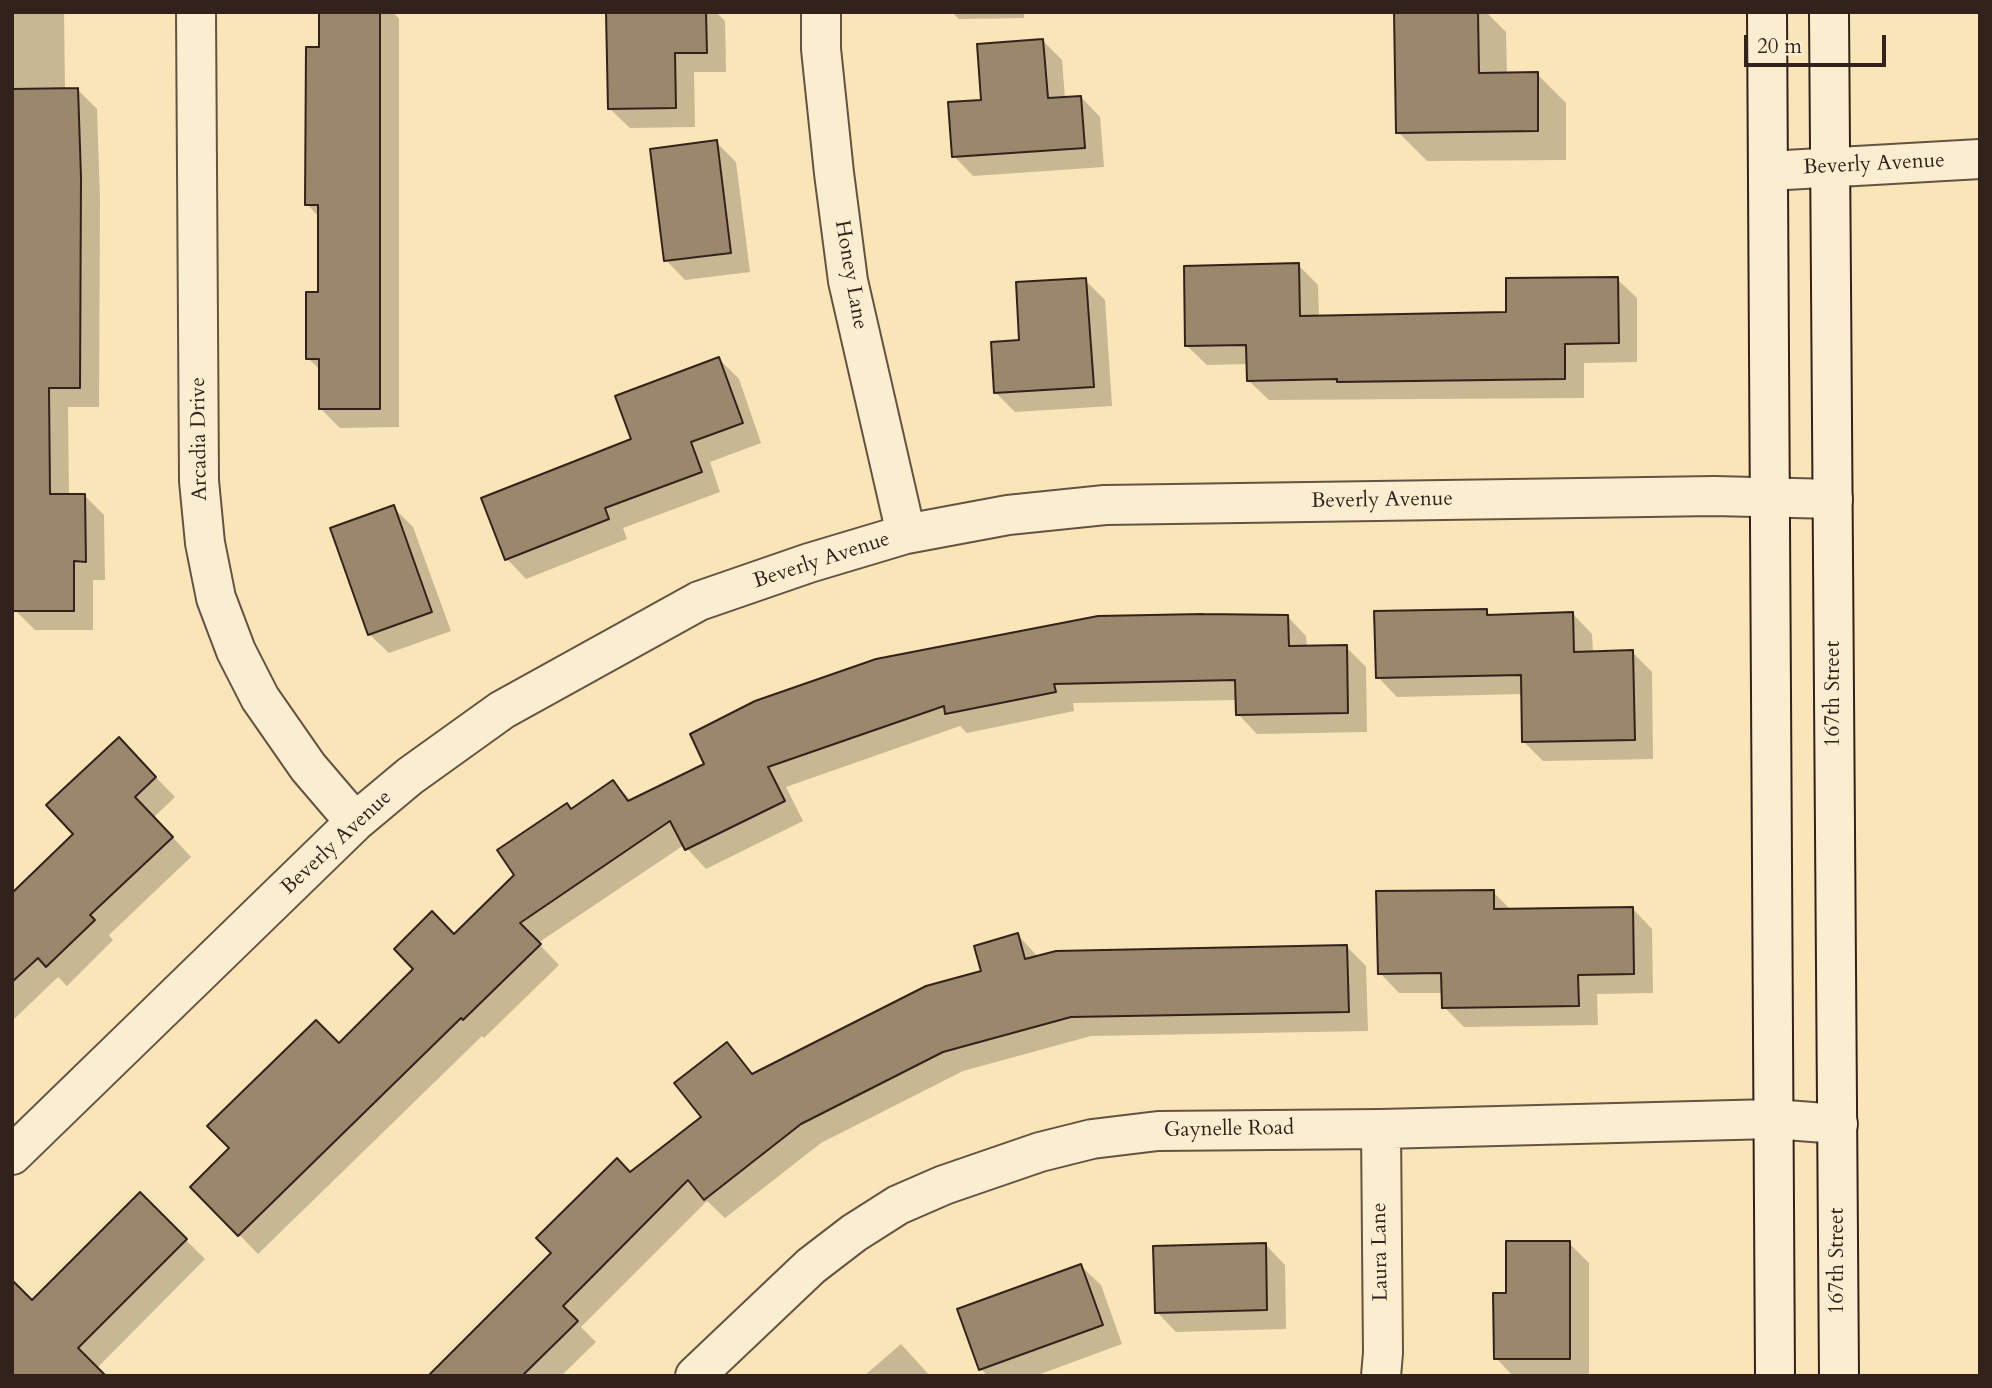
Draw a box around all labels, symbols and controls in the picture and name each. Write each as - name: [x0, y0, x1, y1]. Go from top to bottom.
- scale bar: [1747, 21, 1889, 65]
- text: 20 m: [1757, 32, 1802, 61]
- street label: Beverly Avenue: [1803, 149, 1945, 181]
- street label: Honey Lane: [828, 218, 872, 332]
- street label: Arcadia Drive: [186, 377, 214, 501]
- street label: Beverly Avenue: [1311, 487, 1453, 515]
- street label: Beverly Avenue: [751, 527, 893, 595]
- street label: 167th Street: [1821, 641, 1847, 747]
- street label: Beverly Avenue: [277, 785, 397, 901]
- street label: Gaynelle Road: [1164, 1116, 1294, 1144]
- street label: Laura Lane: [1368, 1202, 1394, 1302]
- street label: 167th Street: [1825, 1208, 1851, 1314]

